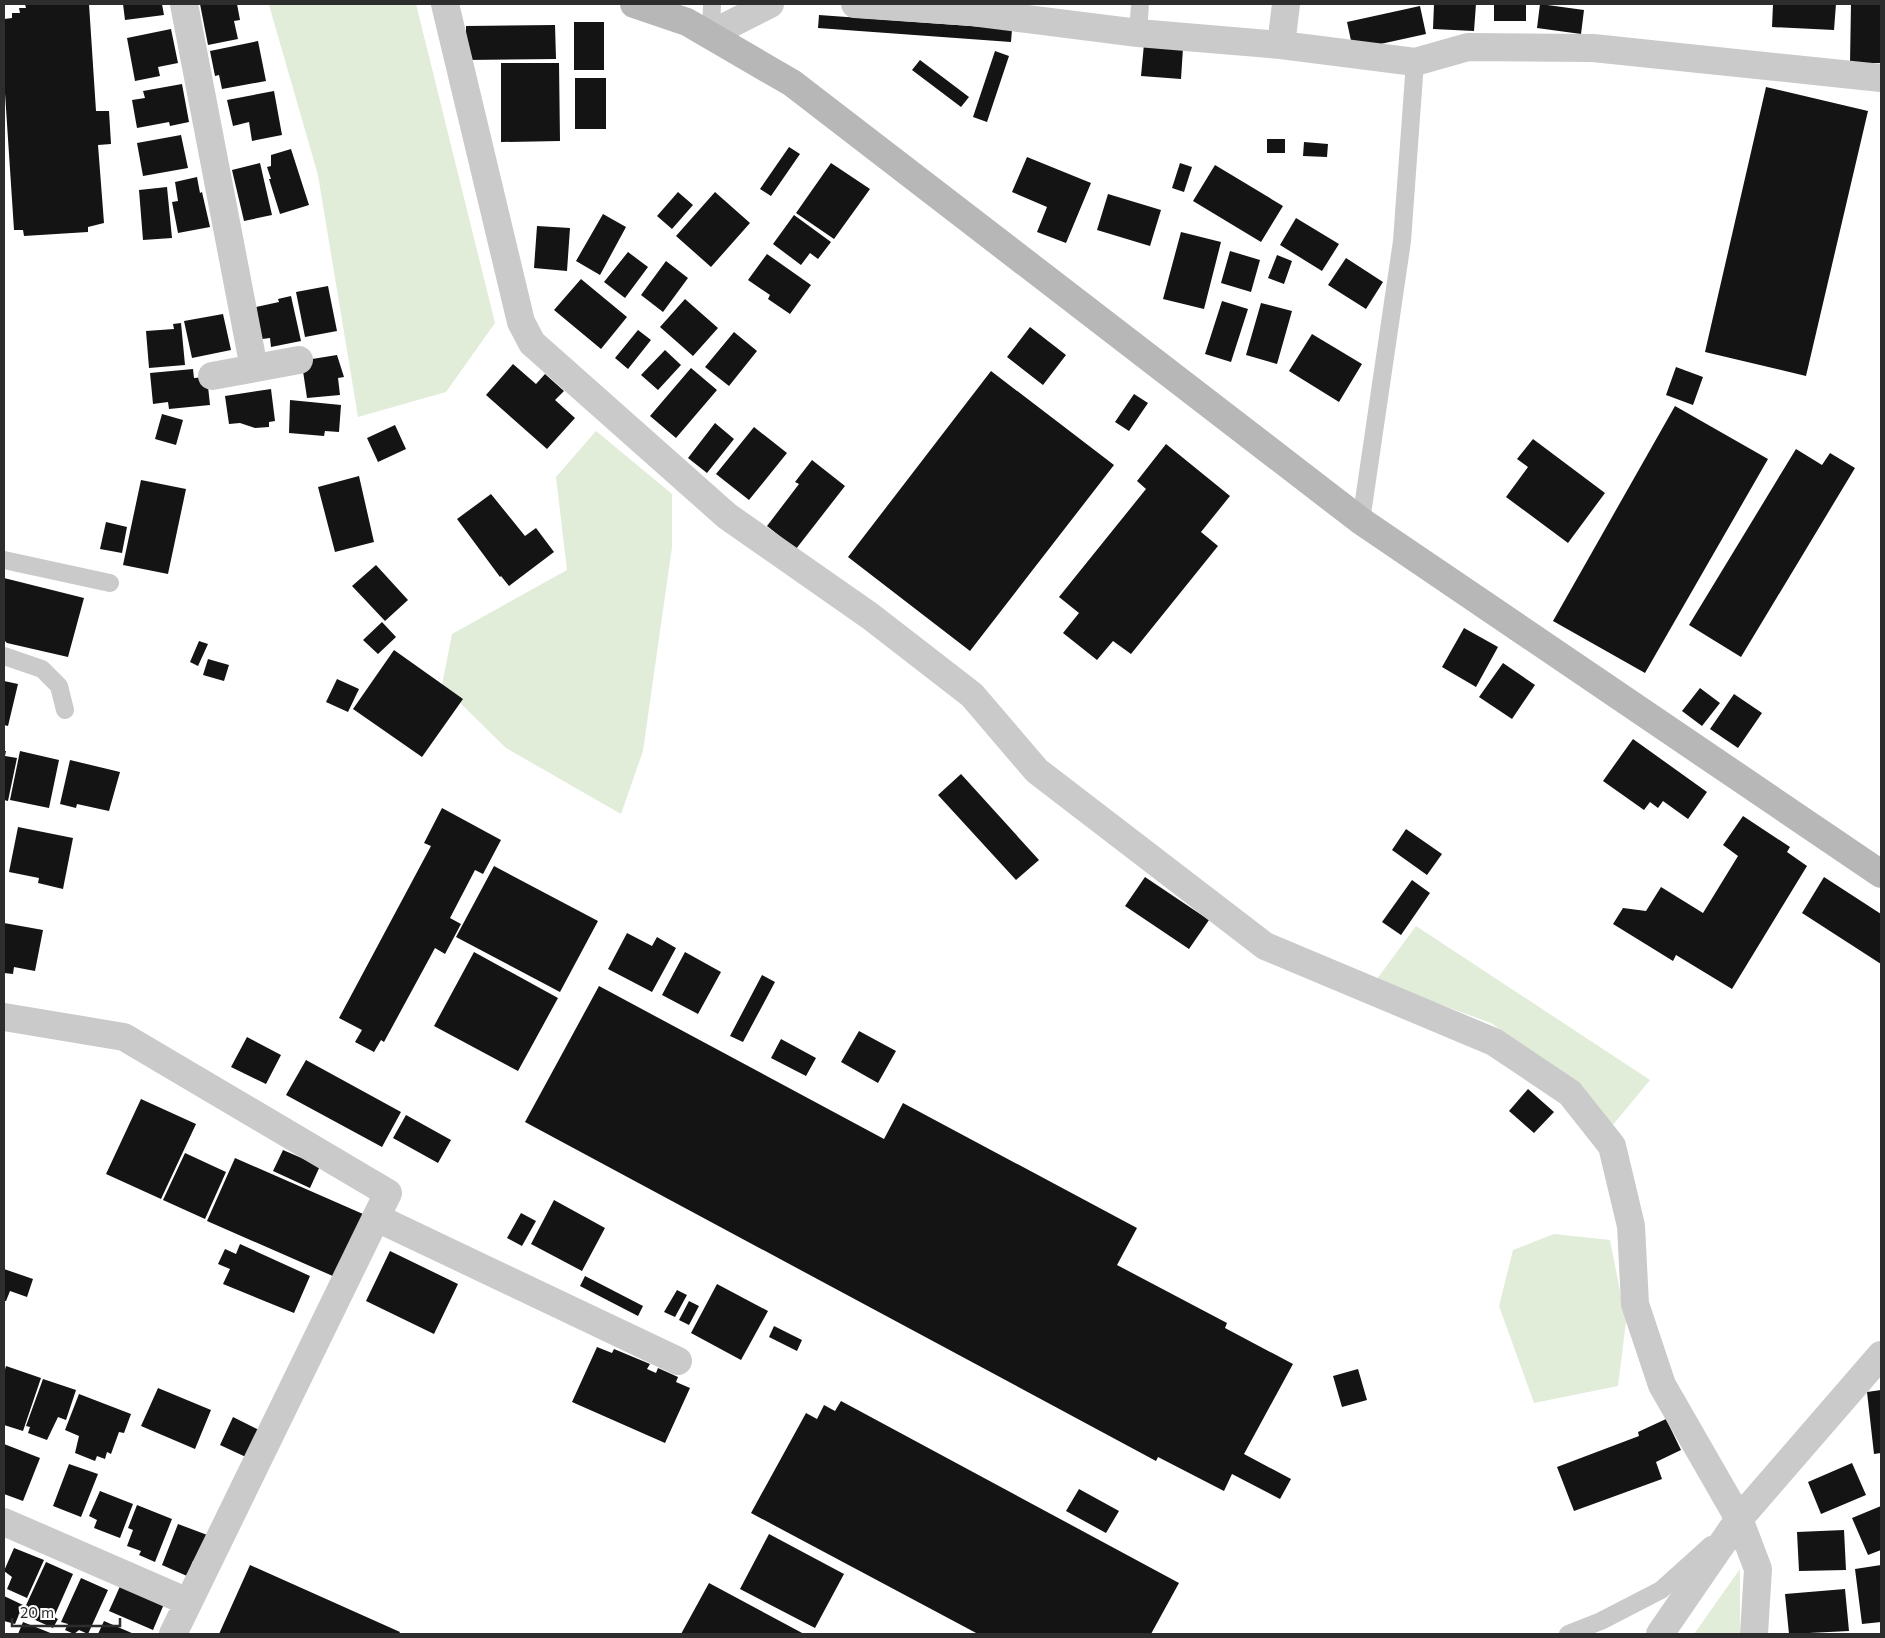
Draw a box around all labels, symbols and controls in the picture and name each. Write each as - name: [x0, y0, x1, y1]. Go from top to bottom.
- scale bar: [12, 1596, 120, 1628]
- text: 20 m: [20, 1603, 54, 1621]

